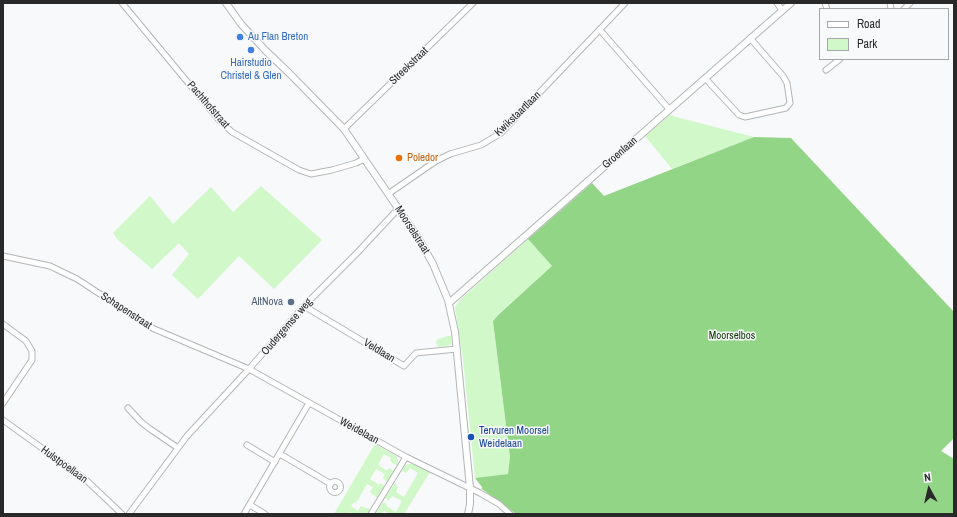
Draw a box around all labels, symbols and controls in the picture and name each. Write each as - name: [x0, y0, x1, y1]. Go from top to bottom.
- legend: [819, 8, 949, 60]
- text: Road: [857, 16, 881, 32]
- place label: Au Flan Breton: [248, 30, 308, 44]
- marker: Au Flan Breton: [235, 32, 245, 42]
- text: Park: [857, 36, 877, 52]
- street label: Streekstraat: [387, 44, 431, 88]
- marker: Hairstudio Christel & Glen: [246, 45, 256, 55]
- place label: Hairstudio Christel & Glen: [220, 56, 282, 82]
- street label: Pachthofstraat: [184, 79, 232, 131]
- street label: Kwikstaartlaan: [492, 89, 544, 139]
- street label: Groenlaan: [600, 134, 640, 172]
- place label: Poledor: [407, 151, 438, 165]
- marker: Poledor: [394, 153, 404, 163]
- street label: Moorselstraat: [392, 203, 432, 257]
- street label: Schapenstraat: [98, 290, 154, 332]
- place label: AltNova: [251, 295, 283, 309]
- street label: Oudergemse weg: [259, 296, 315, 358]
- marker: AltNova: [286, 297, 296, 307]
- park label: Moorselbos: [709, 329, 755, 343]
- street label: Veldlaan: [361, 336, 397, 366]
- street label: Weidelaan: [337, 415, 381, 447]
- place label: Tervuren Moorsel Weidelaan: [479, 424, 549, 450]
- marker: Tervuren Moorsel Weidelaan: [466, 432, 476, 442]
- street label: Hulstpoellaan: [38, 444, 90, 486]
- north arrow: [909, 469, 949, 509]
- text: N: [923, 470, 932, 485]

